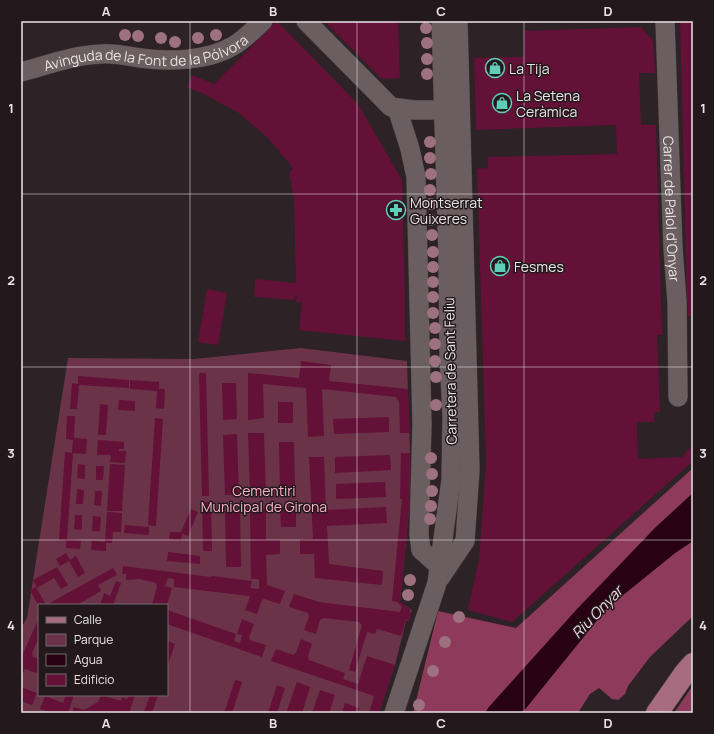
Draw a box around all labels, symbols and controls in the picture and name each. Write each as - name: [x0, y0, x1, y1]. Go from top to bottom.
- text: A: [102, 2, 111, 20]
- text: B: [269, 2, 277, 20]
- text: C: [436, 2, 446, 20]
- text: D: [603, 2, 613, 20]
- street label: Avinguda de la Font de la Pólvora: [41, 30, 251, 75]
- shop icon: La Tija: [484, 57, 506, 79]
- place label: La Tija: [509, 59, 550, 78]
- place label: La Setena Ceràmica: [516, 86, 580, 121]
- shop icon: La Setena Ceràmica: [491, 92, 513, 114]
- text: 1: [8, 99, 14, 117]
- text: 1: [700, 99, 706, 117]
- street label: Carrer de Palol d'Onyar: [660, 136, 685, 283]
- place label: Montserrat Guixeres: [410, 193, 483, 228]
- pharmacy icon: Montserrat Guixeres: [385, 199, 407, 221]
- shop icon: Fesmes: [489, 255, 511, 277]
- place label: Fesmes: [514, 257, 564, 276]
- text: 2: [7, 271, 15, 289]
- text: 2: [699, 271, 707, 289]
- street label: Carretera de Sant Feliu: [439, 297, 461, 445]
- text: 3: [7, 444, 15, 462]
- text: 3: [699, 444, 707, 462]
- park label: Cementiri Municipal de Girona: [201, 481, 327, 516]
- water label: Riu Onyar: [567, 579, 629, 643]
- legend: [38, 604, 168, 696]
- text: Calle: [74, 611, 102, 628]
- text: 4: [7, 616, 15, 634]
- text: 4: [699, 616, 707, 634]
- text: Parque: [74, 631, 113, 648]
- text: Agua: [74, 651, 103, 668]
- text: Edificio: [74, 671, 114, 688]
- text: A: [102, 714, 111, 732]
- text: B: [269, 714, 277, 732]
- text: C: [436, 714, 446, 732]
- text: D: [603, 714, 613, 732]

